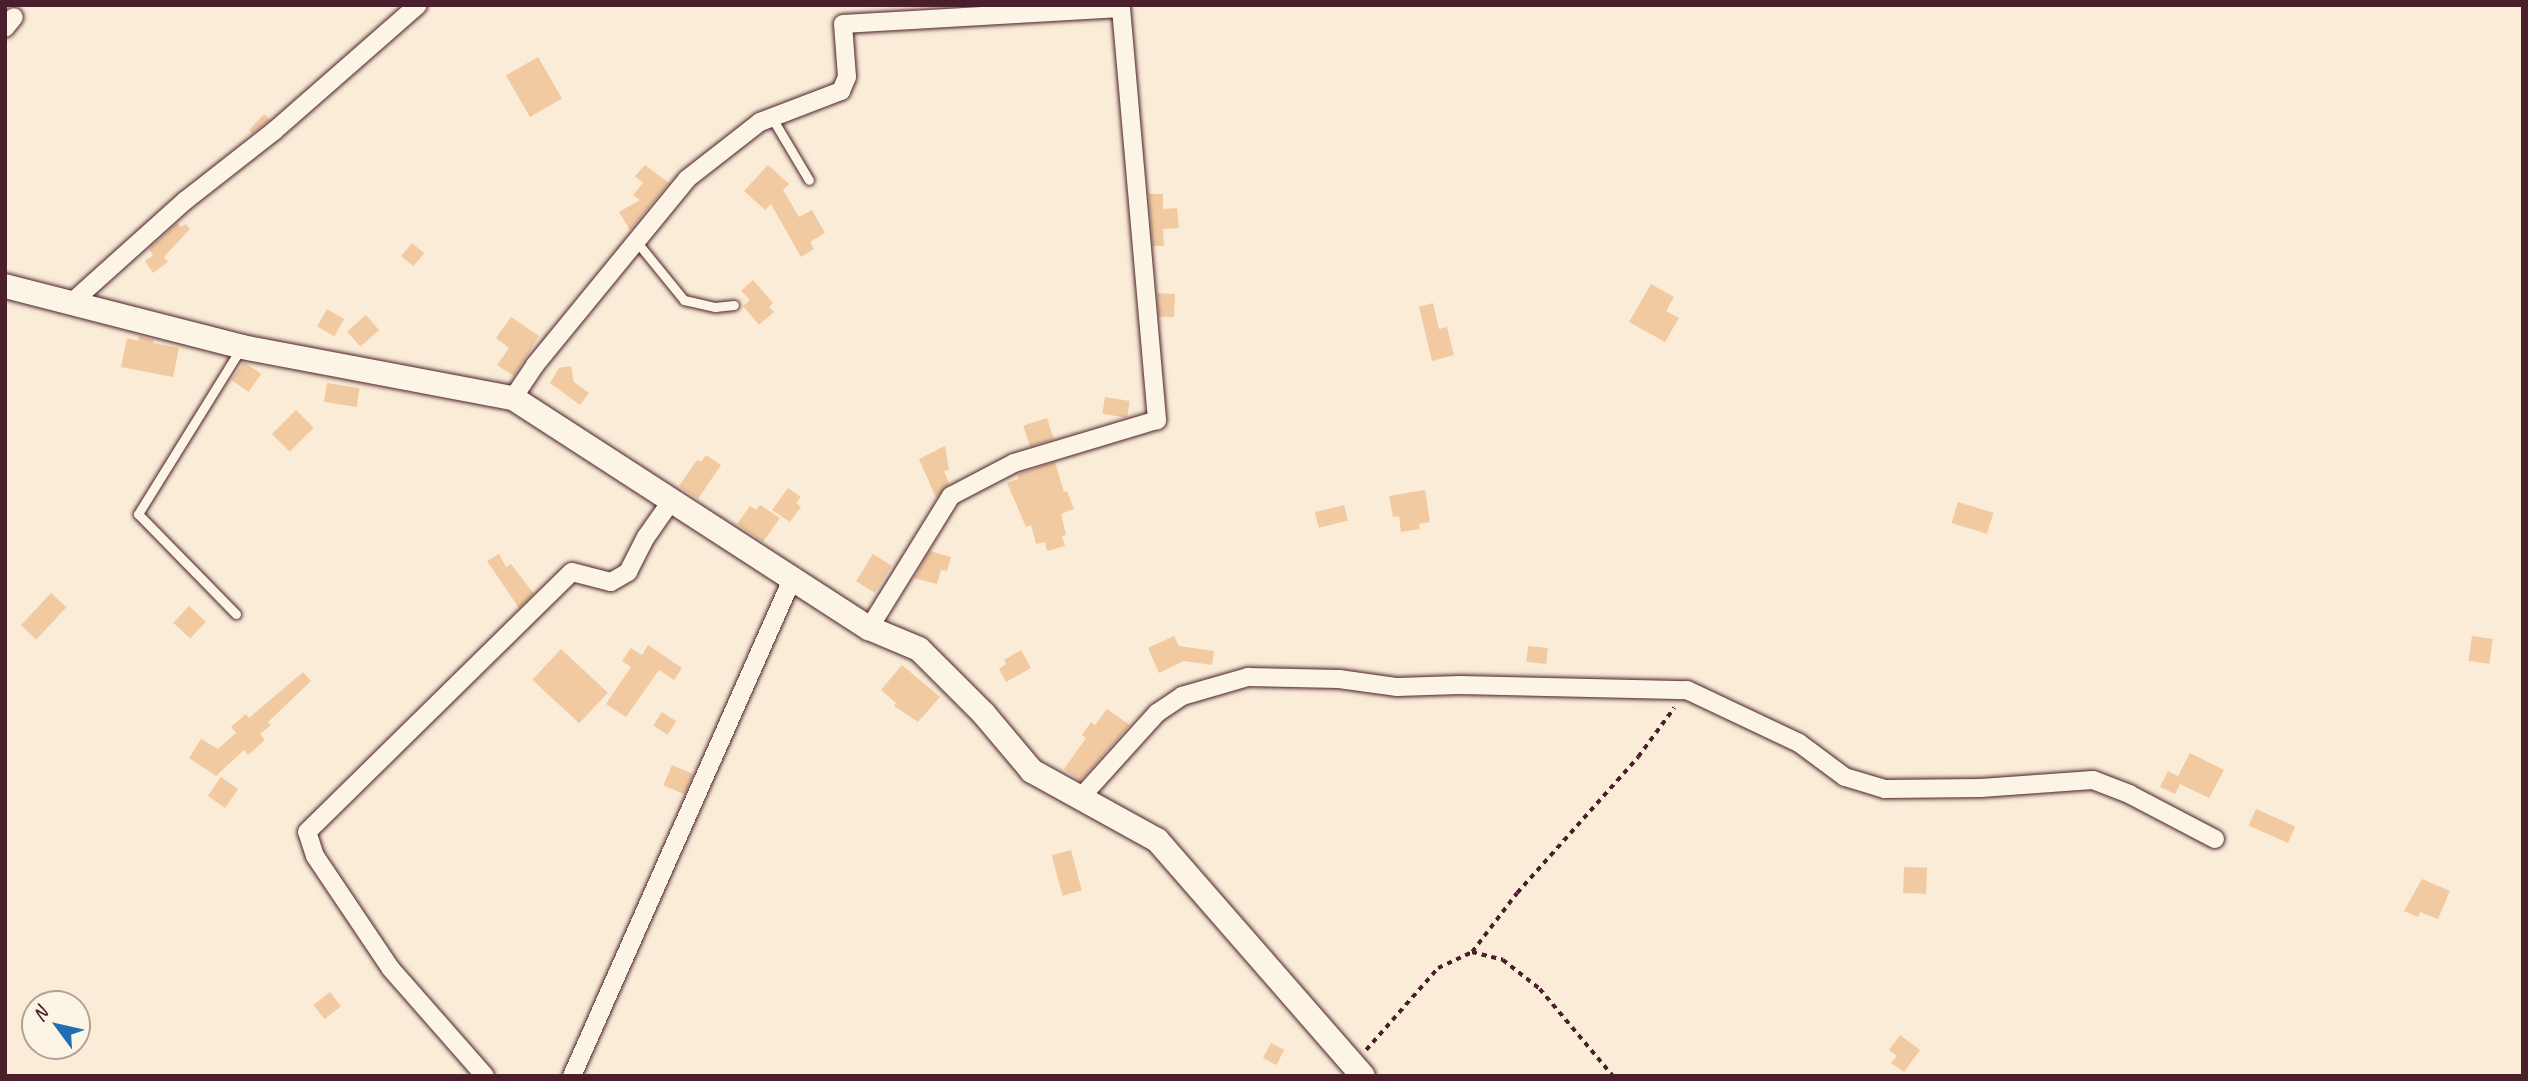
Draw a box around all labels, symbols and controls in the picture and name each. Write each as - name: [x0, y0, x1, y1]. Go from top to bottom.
- north arrow: [21, 990, 91, 1060]
- text: N: [27, 1003, 53, 1026]

